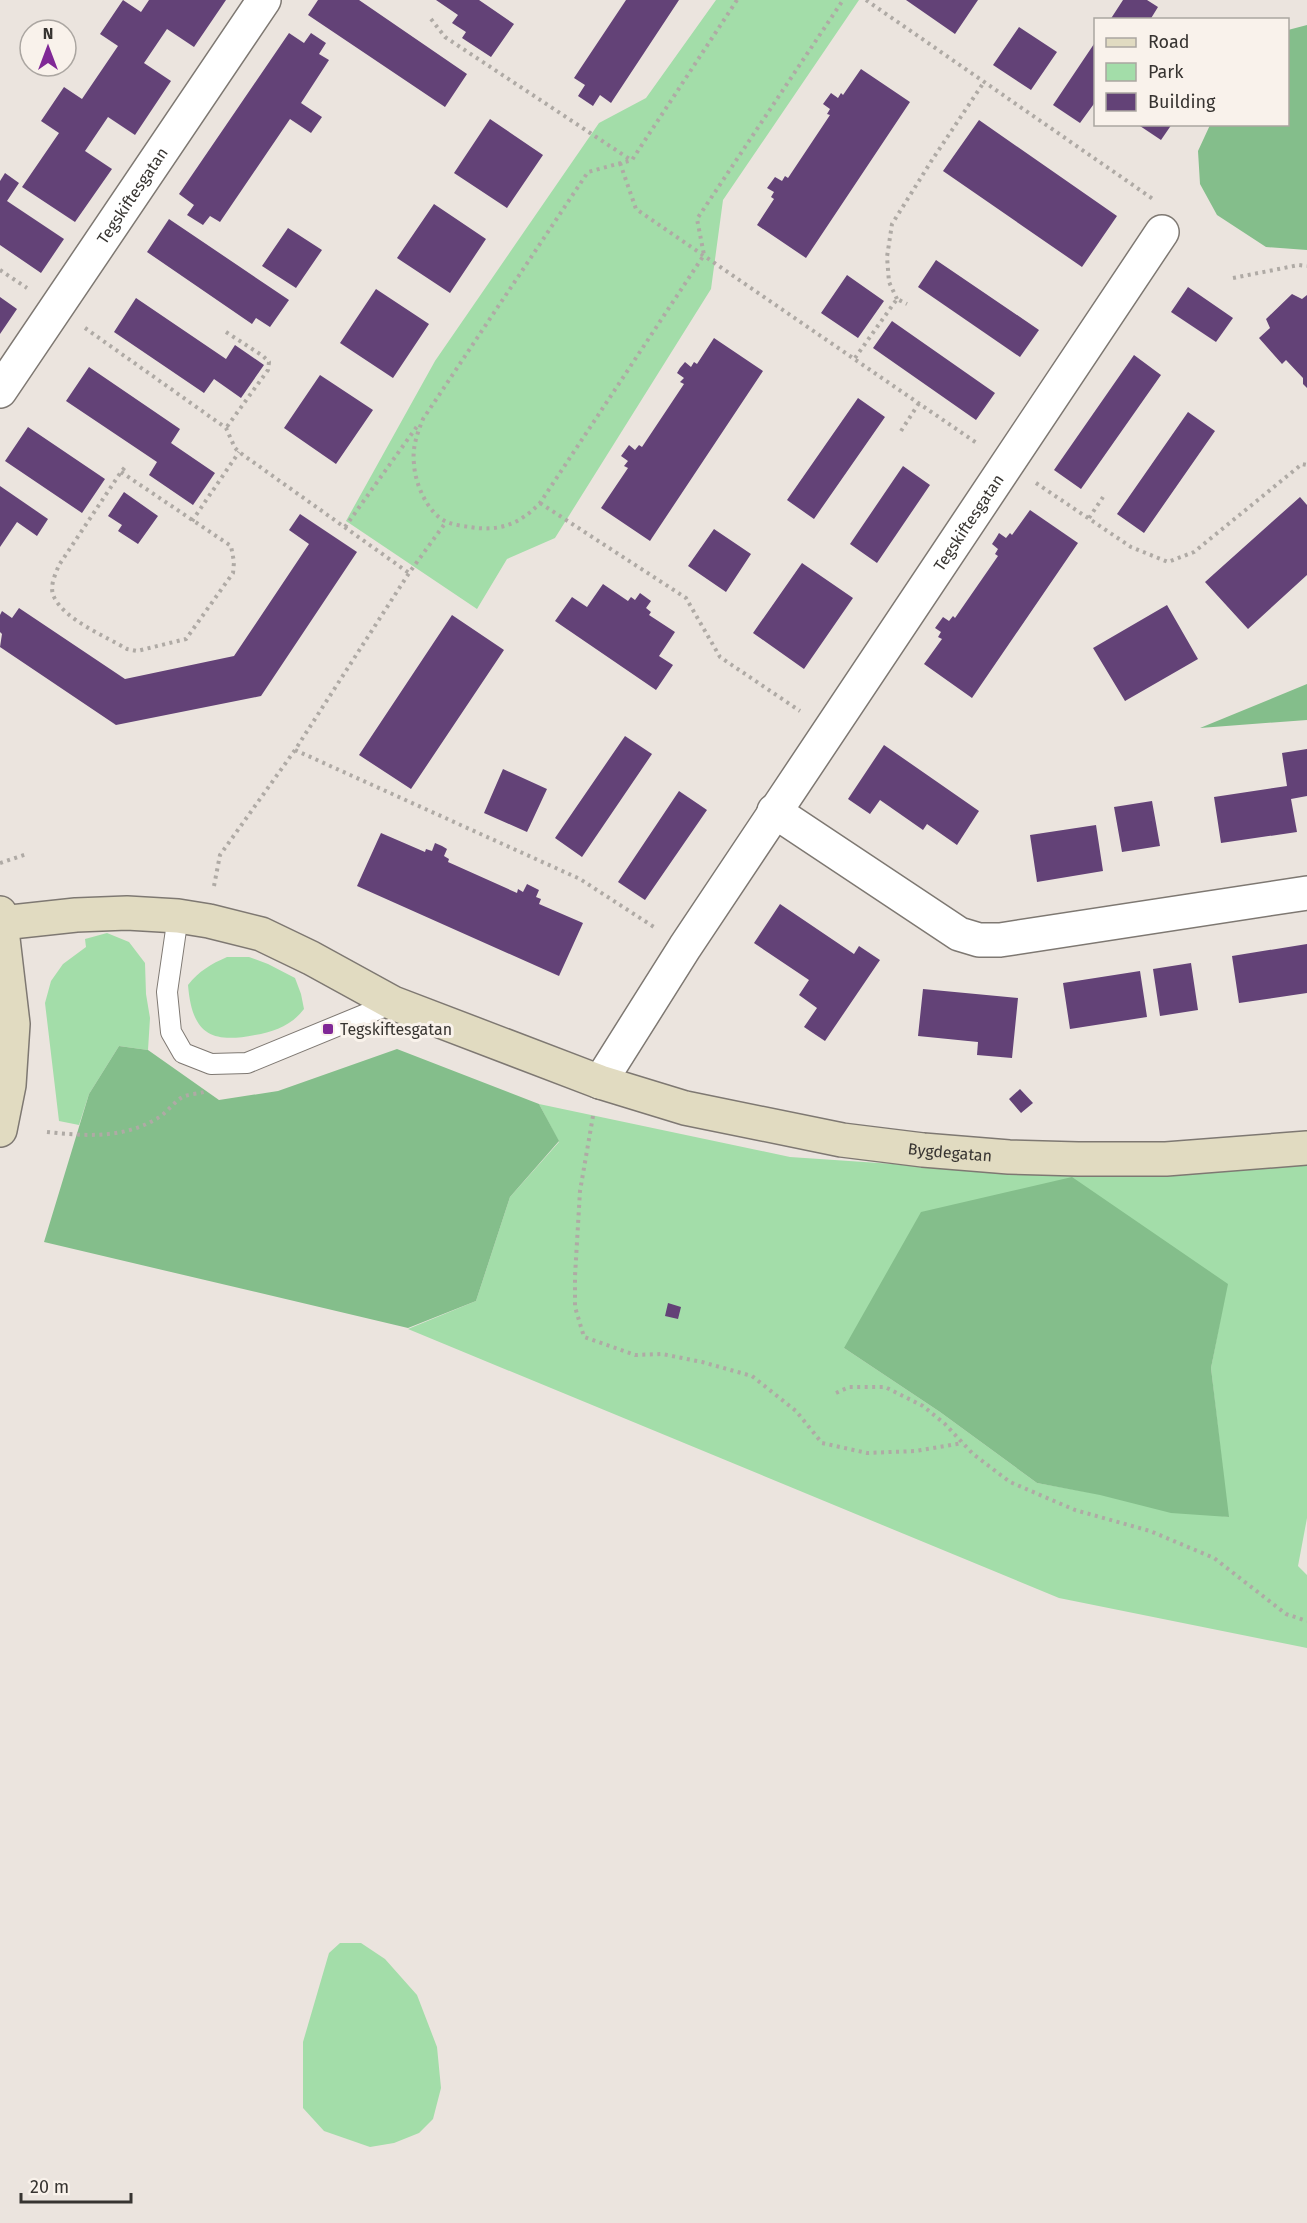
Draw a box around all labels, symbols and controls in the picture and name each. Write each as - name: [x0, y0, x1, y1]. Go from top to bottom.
- north arrow: [18, 18, 78, 78]
- legend: [1094, 18, 1289, 126]
- text: N: [43, 24, 53, 43]
- text: Road: [1148, 31, 1190, 53]
- text: Park: [1148, 61, 1184, 83]
- text: Building: [1148, 91, 1216, 113]
- street label: Tegskiftesgatan: [93, 144, 171, 247]
- street label: Tegskiftesgatan: [929, 470, 1007, 574]
- place label: Tegskiftesgatan: [340, 1020, 452, 1039]
- marker: Tegskiftesgatan: [321, 1022, 335, 1036]
- street label: Bygdegatan: [907, 1139, 993, 1165]
- scale bar: [21, 2166, 130, 2204]
- text: 20 m: [30, 2176, 69, 2198]

